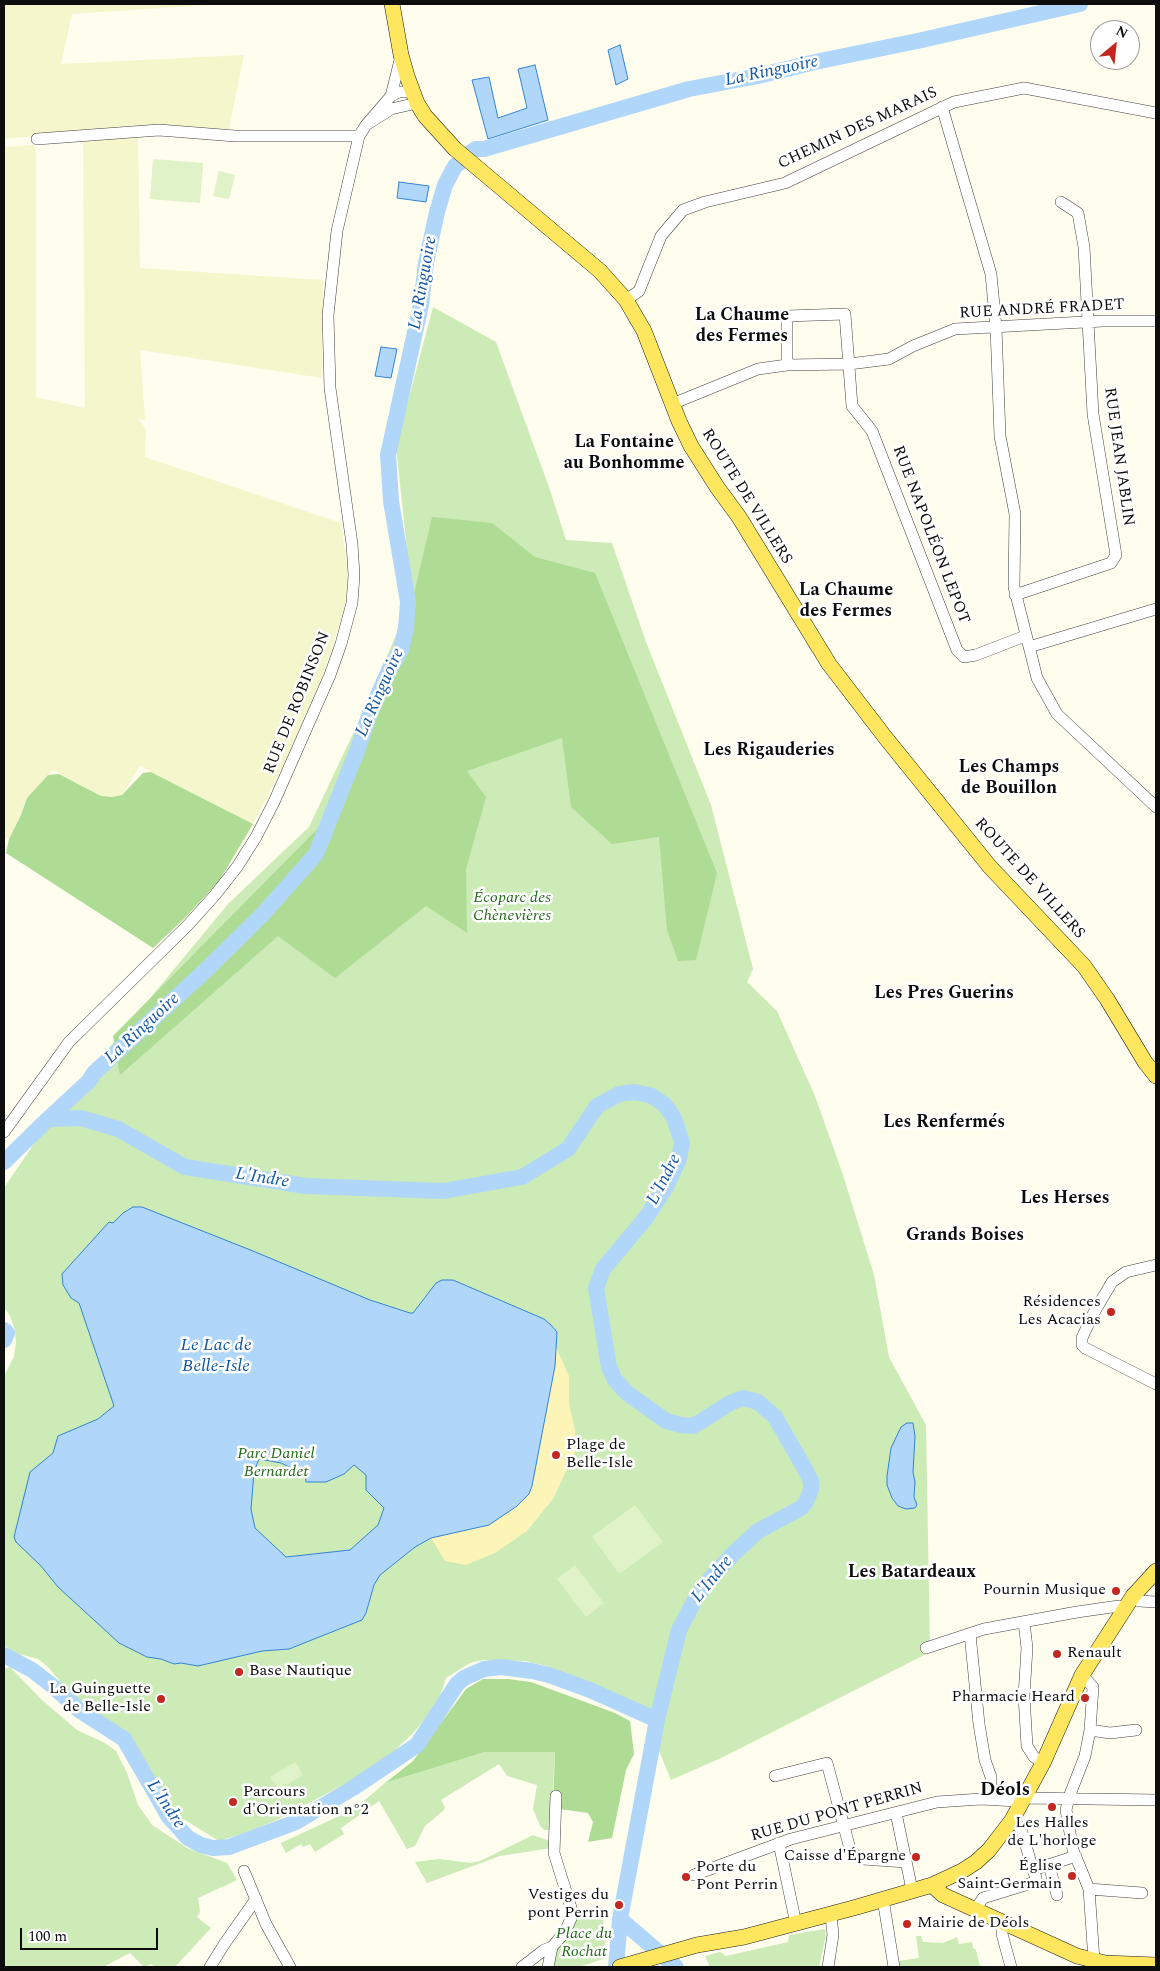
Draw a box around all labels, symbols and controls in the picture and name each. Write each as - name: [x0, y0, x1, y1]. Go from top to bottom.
- north arrow: [1090, 20, 1140, 70]
- text: N: [1112, 20, 1132, 44]
- water label: La Ringuoire: [723, 52, 821, 92]
- street label: CHEMIN DES MARAIS: [775, 84, 941, 174]
- water label: La Ringuoire: [405, 234, 443, 332]
- street label: RUE ANDRÉ FRADET: [959, 296, 1125, 324]
- district label: La Chaume des Fermes: [695, 305, 789, 348]
- street label: RUE JEAN JABLIN: [1099, 386, 1137, 528]
- street label: ROUTE DE VILLERS: [697, 426, 795, 568]
- district label: La Fontaine au Bonhomme: [564, 432, 684, 474]
- street label: RUE NAPOLÉON LEPOT: [887, 443, 973, 627]
- district label: La Chaume des Fermes: [799, 580, 893, 622]
- street label: RUE DE ROBINSON: [261, 629, 335, 777]
- water label: La Ringuoire: [352, 645, 410, 741]
- district label: Les Rigauderies: [703, 740, 835, 762]
- district label: Les Champs de Bouillon: [959, 757, 1059, 800]
- street label: ROUTE DE VILLERS: [970, 815, 1088, 943]
- park label: Écoparc des Chènevières: [473, 889, 551, 927]
- district label: Les Pres Guerins: [874, 983, 1014, 1005]
- water label: La Ringuoire: [101, 989, 185, 1069]
- district label: Les Renfermés: [883, 1112, 1005, 1134]
- water label: L'Indre: [643, 1151, 687, 1209]
- water label: L'Indre: [234, 1164, 290, 1194]
- district label: Les Herses: [1020, 1188, 1110, 1210]
- district label: Grands Boises: [906, 1225, 1024, 1247]
- place label: Résidences Les Acacias: [1018, 1293, 1101, 1331]
- marker: Résidences Les Acacias: [1105, 1306, 1117, 1318]
- water label: Le Lac de Belle-Isle: [180, 1335, 252, 1378]
- place label: Plage de Belle-Isle: [566, 1436, 633, 1474]
- park label: Parc Daniel Bernardet: [237, 1445, 315, 1483]
- marker: Plage de Belle-Isle: [550, 1449, 562, 1461]
- water label: L'Indre: [688, 1552, 738, 1608]
- district label: Les Batardeaux: [848, 1562, 976, 1584]
- place label: Pournin Musique: [983, 1581, 1106, 1601]
- marker: Pournin Musique: [1110, 1585, 1122, 1597]
- place label: Renault: [1067, 1644, 1122, 1664]
- marker: Renault: [1051, 1648, 1063, 1660]
- place label: Base Nautique: [249, 1662, 352, 1682]
- marker: Base Nautique: [233, 1666, 245, 1678]
- place label: La Guinguette de Belle-Isle: [49, 1680, 151, 1718]
- place label: Pharmacie Heard: [952, 1688, 1075, 1708]
- marker: Pharmacie Heard: [1079, 1692, 1091, 1704]
- marker: La Guinguette de Belle-Isle: [155, 1693, 167, 1705]
- water label: L'Indre: [141, 1776, 189, 1834]
- street label: RUE DU PONT PERRIN: [749, 1779, 925, 1847]
- district label: Déols: [980, 1780, 1030, 1802]
- place label: Parcours d'Orientation n°2: [243, 1783, 369, 1821]
- marker: Parcours d'Orientation n°2: [227, 1796, 239, 1808]
- marker: Les Halles de L'horloge: [1046, 1801, 1058, 1813]
- place label: Les Halles de L'horloge: [1008, 1814, 1096, 1852]
- place label: Caisse d'Épargne: [784, 1847, 906, 1867]
- marker: Caisse d'Épargne: [910, 1851, 922, 1863]
- place label: Église Saint-Germain: [957, 1857, 1062, 1895]
- place label: Porte du Pont Perrin: [696, 1858, 778, 1896]
- marker: Église Saint-Germain: [1066, 1870, 1078, 1882]
- marker: Porte du Pont Perrin: [680, 1871, 692, 1883]
- place label: Vestiges du pont Perrin: [528, 1886, 609, 1924]
- marker: Vestiges du pont Perrin: [613, 1899, 625, 1911]
- place label: Mairie de Déols: [917, 1914, 1029, 1934]
- scale bar: [22, 1918, 160, 1950]
- marker: Mairie de Déols: [901, 1918, 913, 1930]
- text: 100 m: [28, 1925, 67, 1948]
- park label: Place du Rochat: [556, 1925, 612, 1963]

